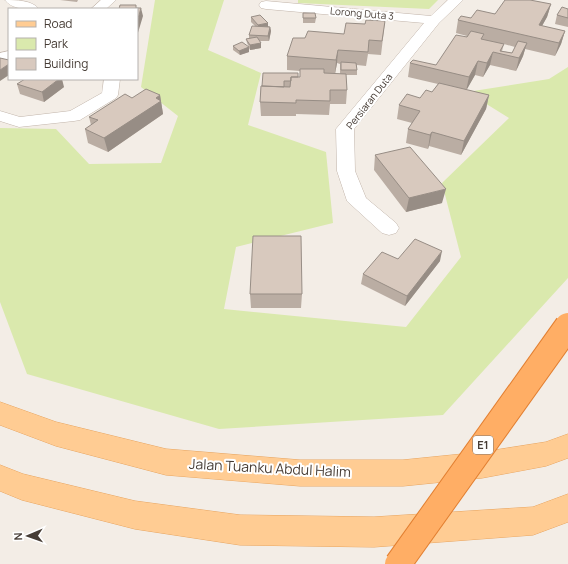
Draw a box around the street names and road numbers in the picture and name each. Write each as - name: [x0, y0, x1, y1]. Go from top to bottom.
- street label: Lorong Duta 3: [329, 3, 395, 23]
- street label: Persiaran Duta: [343, 70, 395, 132]
- road number: E1: [473, 436, 493, 454]
- street label: Jalan Tuanku Abdul Halim: [189, 454, 352, 481]

